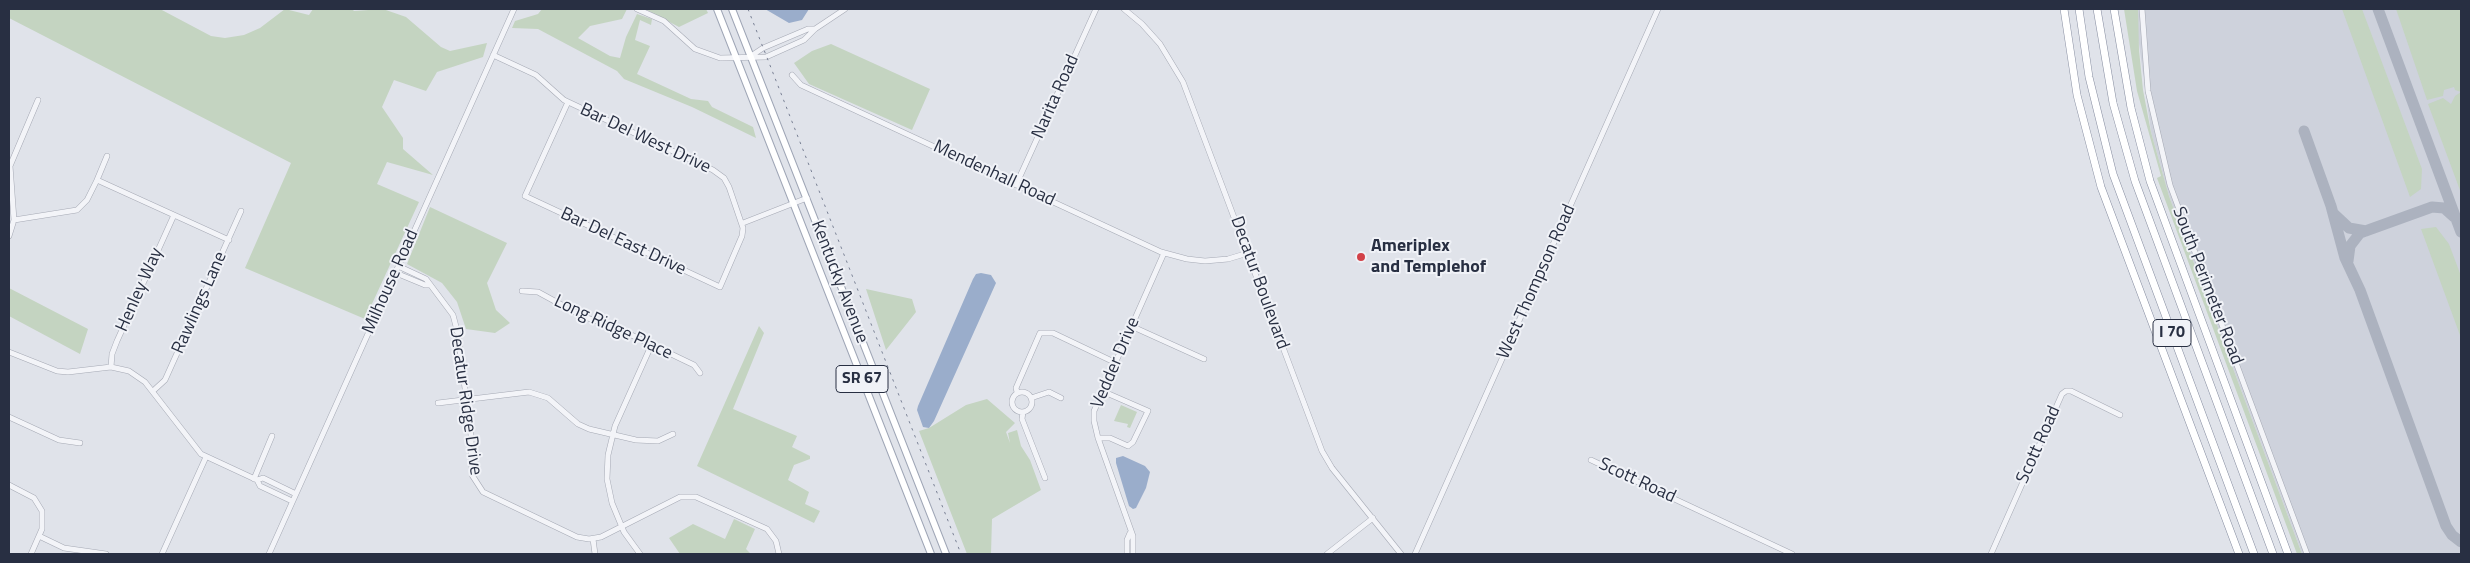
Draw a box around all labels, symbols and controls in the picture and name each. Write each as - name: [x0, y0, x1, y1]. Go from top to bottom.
- street label: Narita Road: [1028, 52, 1084, 142]
- street label: Bar Del West Drive: [576, 99, 714, 179]
- street label: Mendenhall Road: [930, 136, 1058, 212]
- street label: West Thompson Road: [1493, 201, 1581, 363]
- street label: Bar Del East Drive: [557, 203, 689, 281]
- street label: South Perimeter Road: [2167, 204, 2247, 368]
- street label: Decatur Boulevard: [1225, 214, 1293, 352]
- street label: Kentucky Avenue: [806, 217, 872, 347]
- street label: Milhouse Road: [358, 226, 424, 338]
- place label: Ameriplex and Templehof: [1371, 236, 1486, 278]
- street label: Henley Way: [112, 245, 168, 335]
- street label: Rawlings Lane: [168, 249, 232, 357]
- marker: Ameriplex and Templehof: [1355, 251, 1367, 263]
- street label: Long Ridge Place: [550, 291, 676, 365]
- street label: Vedder Drive: [1087, 314, 1145, 412]
- road number: I 70: [2153, 319, 2191, 346]
- street label: Decatur Ridge Drive: [444, 325, 486, 477]
- road number: SR 67: [836, 366, 888, 392]
- street label: Scott Road: [2012, 403, 2066, 487]
- street label: Scott Road: [1595, 454, 1679, 508]

